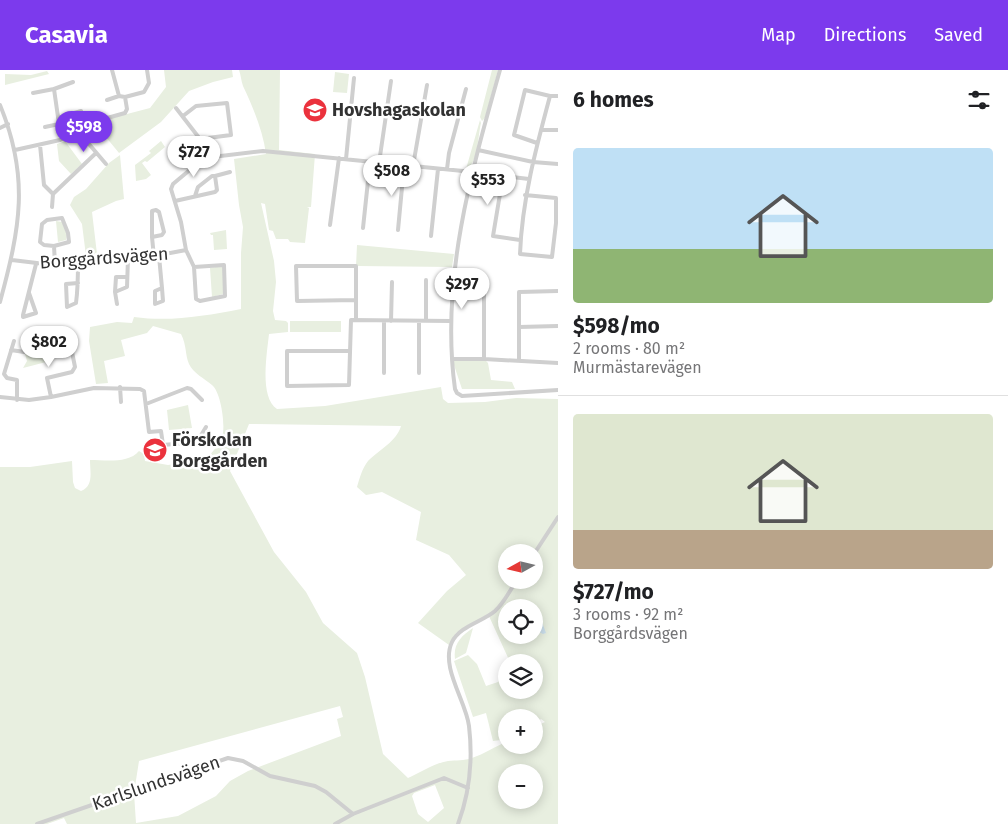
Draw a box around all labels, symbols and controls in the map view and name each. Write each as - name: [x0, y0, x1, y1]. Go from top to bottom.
- text: Casavia: [25, 21, 108, 49]
- text: Map: [761, 24, 796, 46]
- text: Directions: [824, 24, 906, 46]
- text: Saved: [934, 24, 983, 46]
- icon: filters: [965, 86, 993, 114]
- text: 6 homes: [573, 87, 654, 113]
- school or university icon: Hovshagaskolan: [302, 97, 328, 123]
- place label: Hovshagaskolan: [332, 99, 466, 121]
- pin: $598: [54, 111, 114, 153]
- text: $598: [66, 117, 102, 136]
- pin: $727: [164, 136, 224, 178]
- text: $727: [178, 142, 210, 161]
- pin: $508: [362, 154, 422, 197]
- text: $508: [374, 161, 410, 180]
- pin: $553: [458, 164, 518, 206]
- text: $553: [471, 170, 505, 189]
- icon: home: [738, 181, 828, 271]
- street label: Borggårdsvägen: [39, 243, 169, 273]
- pin: $297: [432, 268, 492, 310]
- text: $297: [446, 274, 479, 293]
- text: $598/mo: [573, 313, 660, 339]
- pin: $802: [19, 326, 79, 368]
- text: $802: [31, 332, 67, 351]
- text: 2 rooms · 80 m²: [573, 339, 685, 358]
- text: Murmästarevägen: [573, 358, 702, 377]
- place label: Förskolan Borggården: [172, 429, 268, 472]
- school or university icon: Förskolan Borggården: [142, 437, 168, 463]
- icon: home: [738, 446, 828, 536]
- north arrow: [498, 544, 542, 589]
- map controls: [498, 544, 543, 809]
- text: $727/mo: [573, 579, 654, 605]
- button: locate: [498, 599, 543, 644]
- text: 3 rooms · 92 m²: [573, 605, 683, 624]
- text: Borggårdsvägen: [573, 624, 688, 643]
- button: layers: [498, 654, 543, 699]
- button: +: [498, 709, 543, 754]
- street label: Karlslundsvägen: [89, 751, 223, 815]
- button: −: [498, 764, 543, 809]

